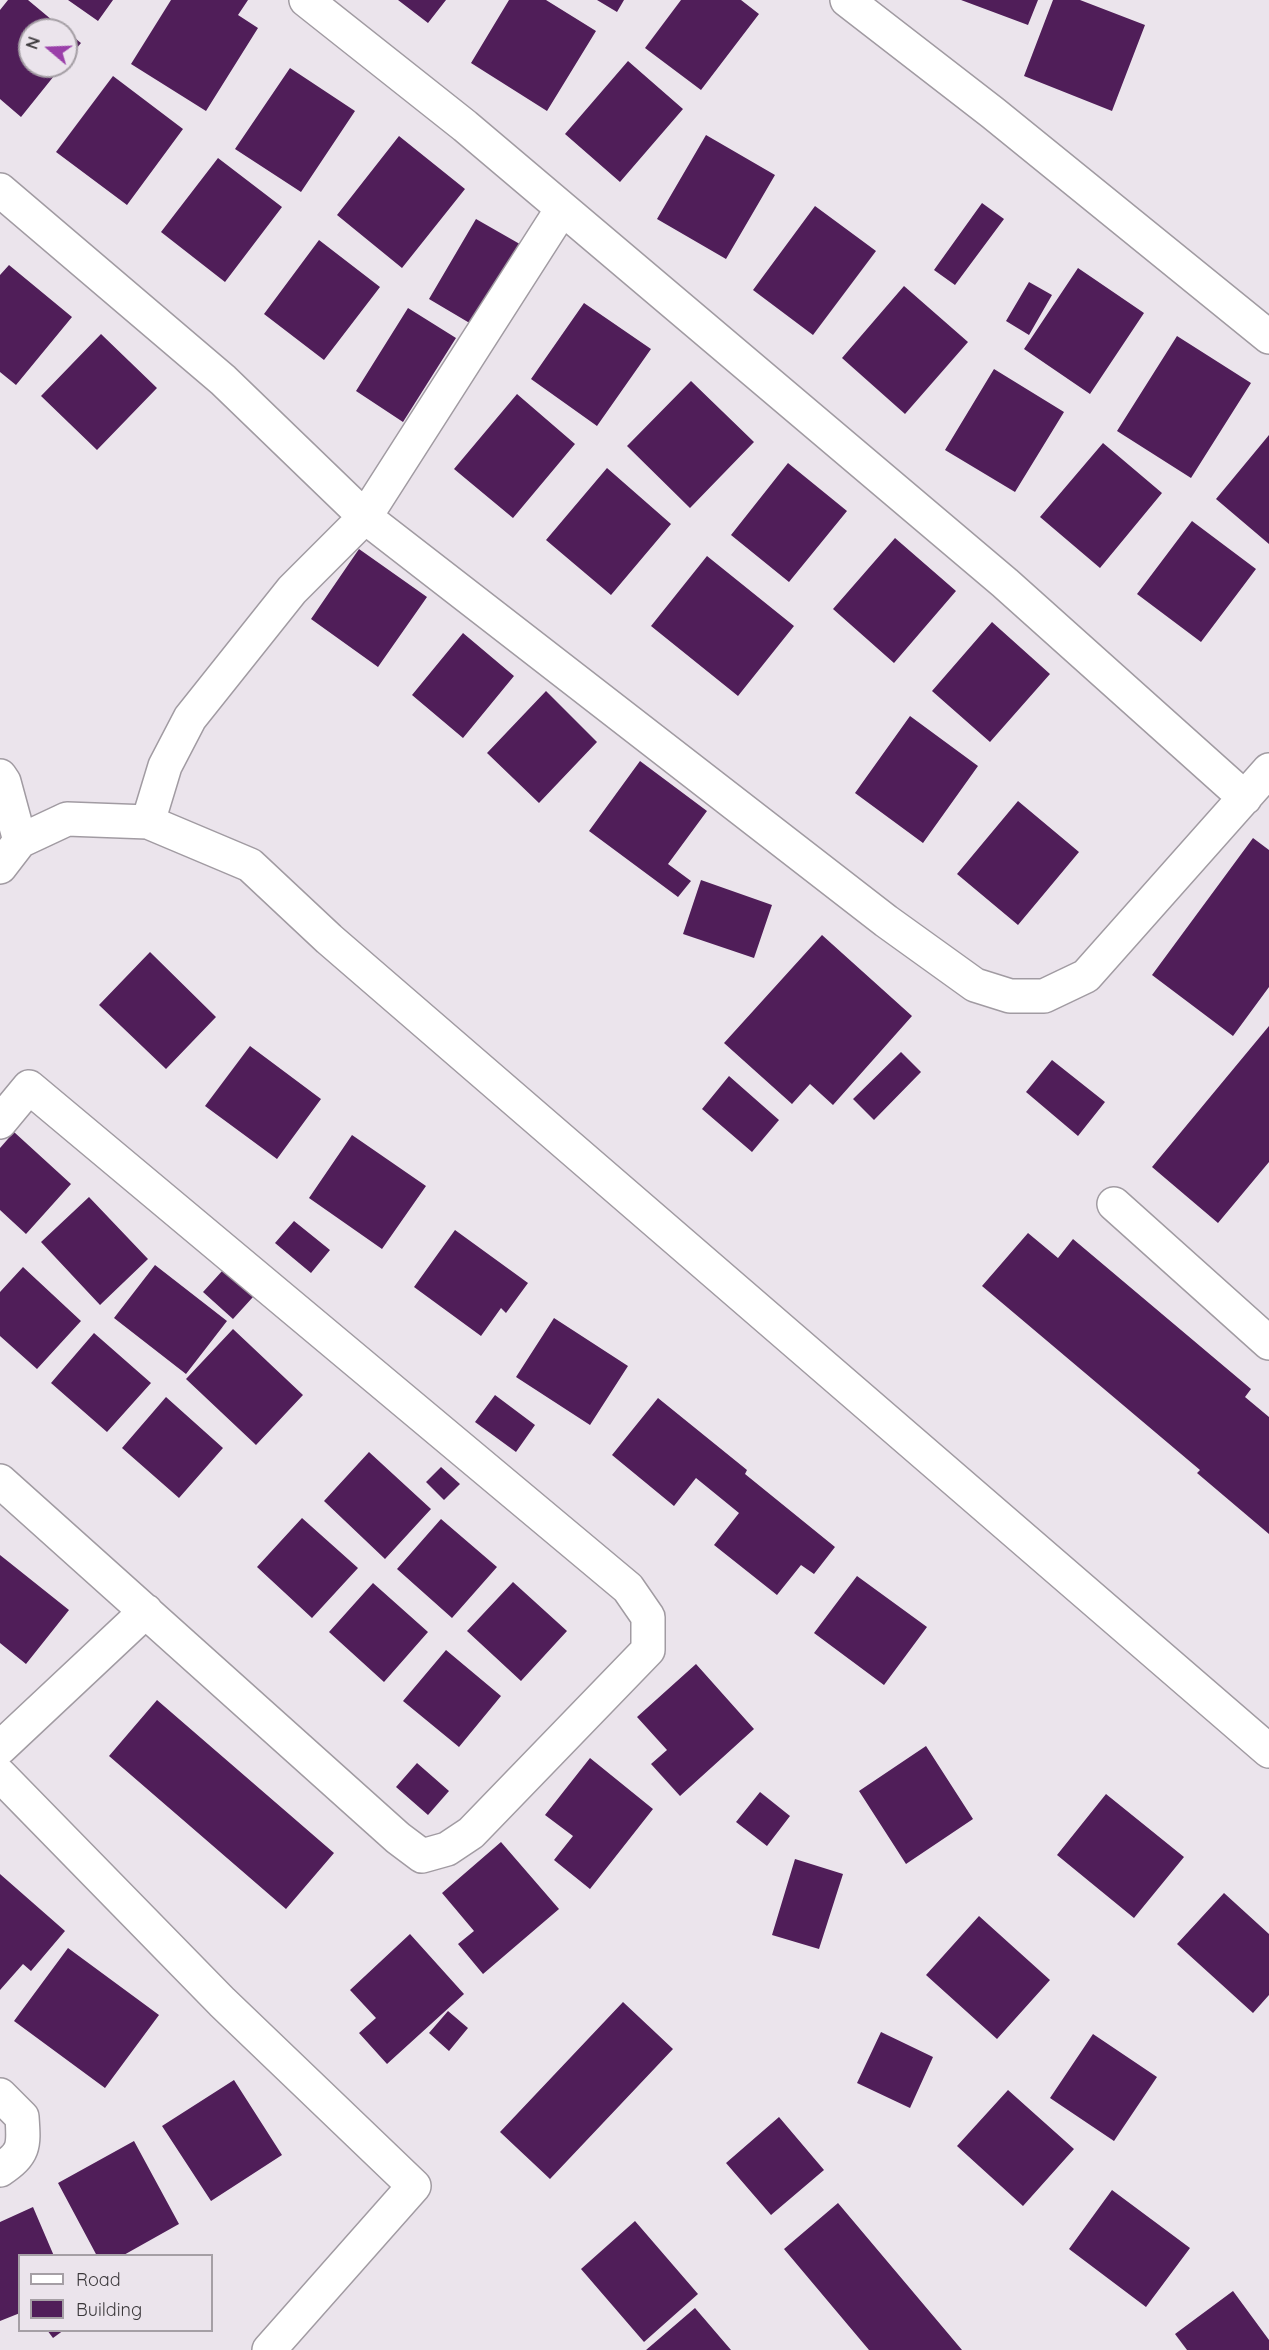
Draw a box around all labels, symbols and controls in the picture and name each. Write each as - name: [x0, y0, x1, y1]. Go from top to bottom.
- north arrow: [18, 18, 78, 78]
- text: N: [21, 34, 44, 52]
- legend: [18, 2254, 213, 2332]
- text: Road: [76, 2268, 121, 2291]
- text: Building: [76, 2298, 142, 2321]

